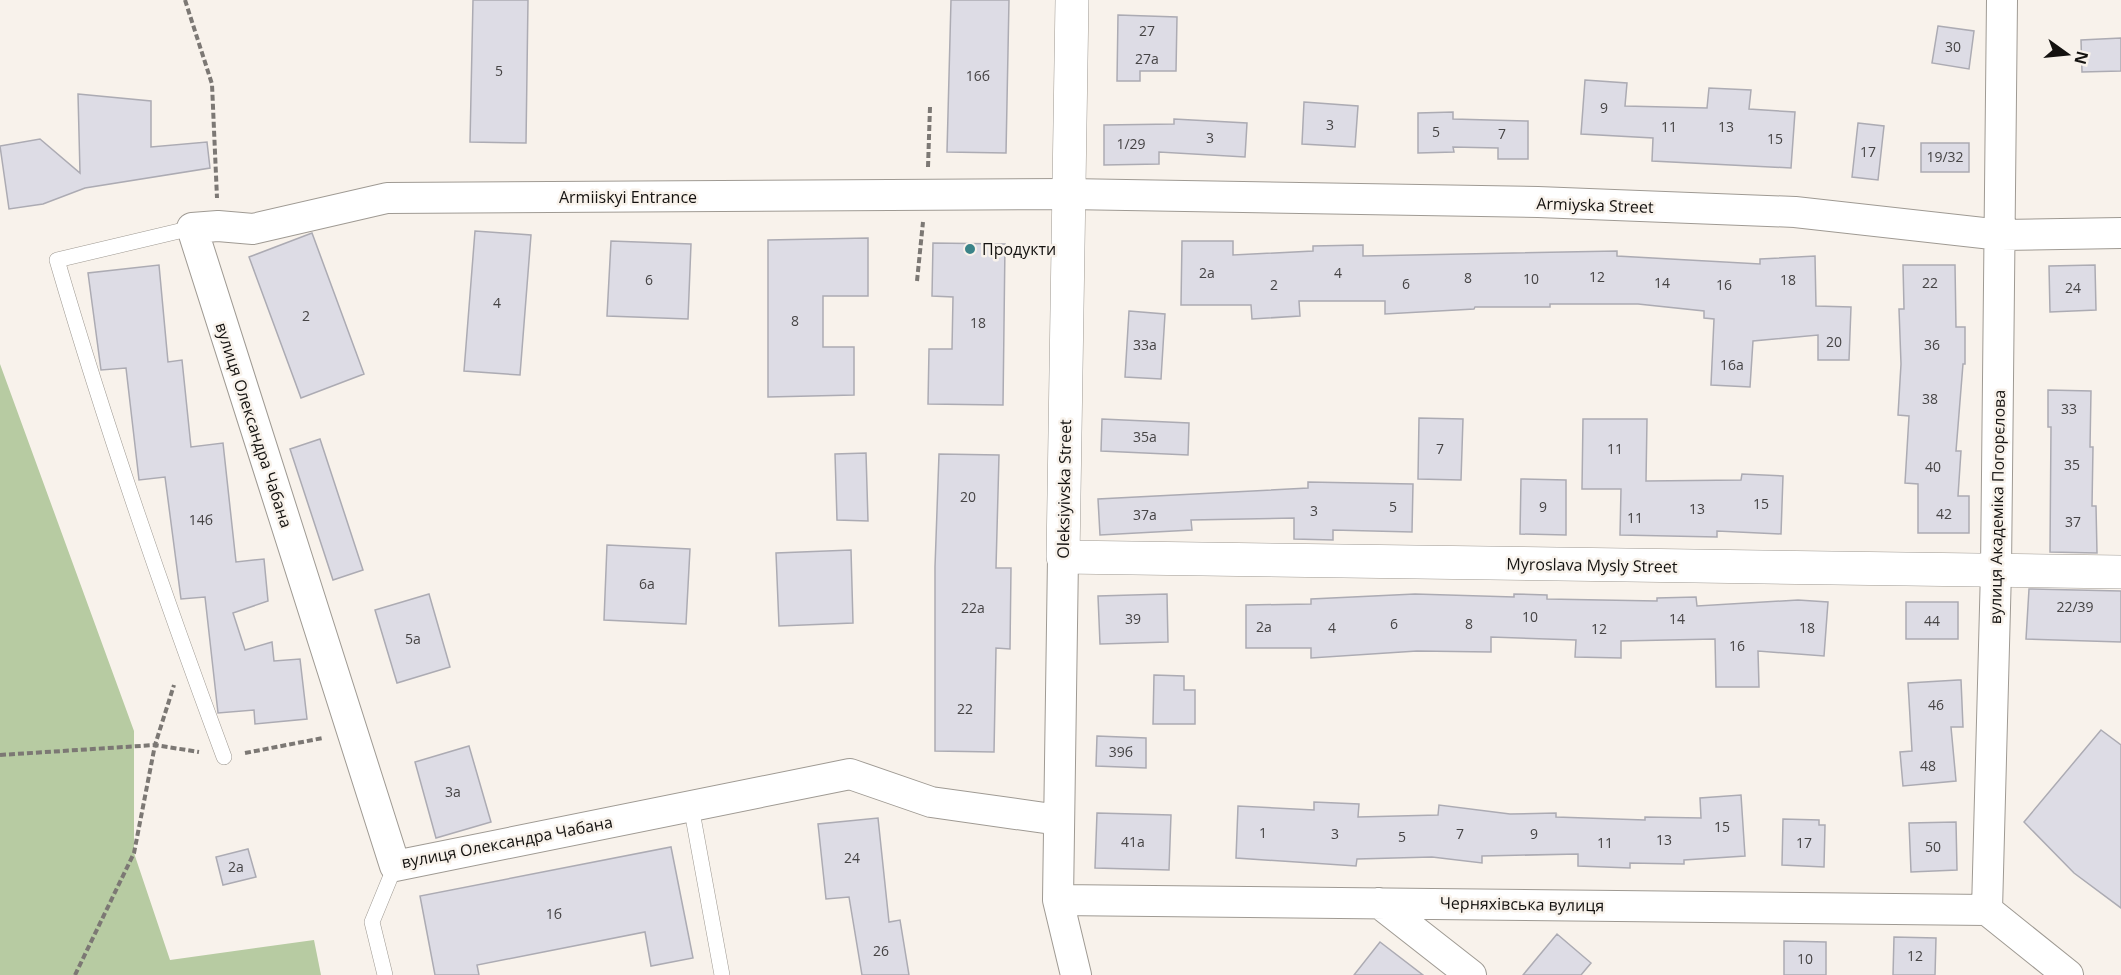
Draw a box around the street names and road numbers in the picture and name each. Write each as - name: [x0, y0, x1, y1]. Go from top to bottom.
- street label: Armiiskyi Entrance: [559, 186, 697, 208]
- street label: Armiyska Street: [1536, 192, 1654, 218]
- street label: вулиця Олександра Чабана: [210, 320, 298, 530]
- street label: вулиця Академіка Погорєлова: [1984, 390, 2010, 624]
- street label: Oleksiyivska Street: [1052, 419, 1076, 559]
- street label: Myroslava Mysly Street: [1506, 553, 1678, 577]
- street label: вулиця Олександра Чабана: [400, 811, 614, 873]
- street label: Черняхівська вулиця: [1440, 892, 1604, 916]

